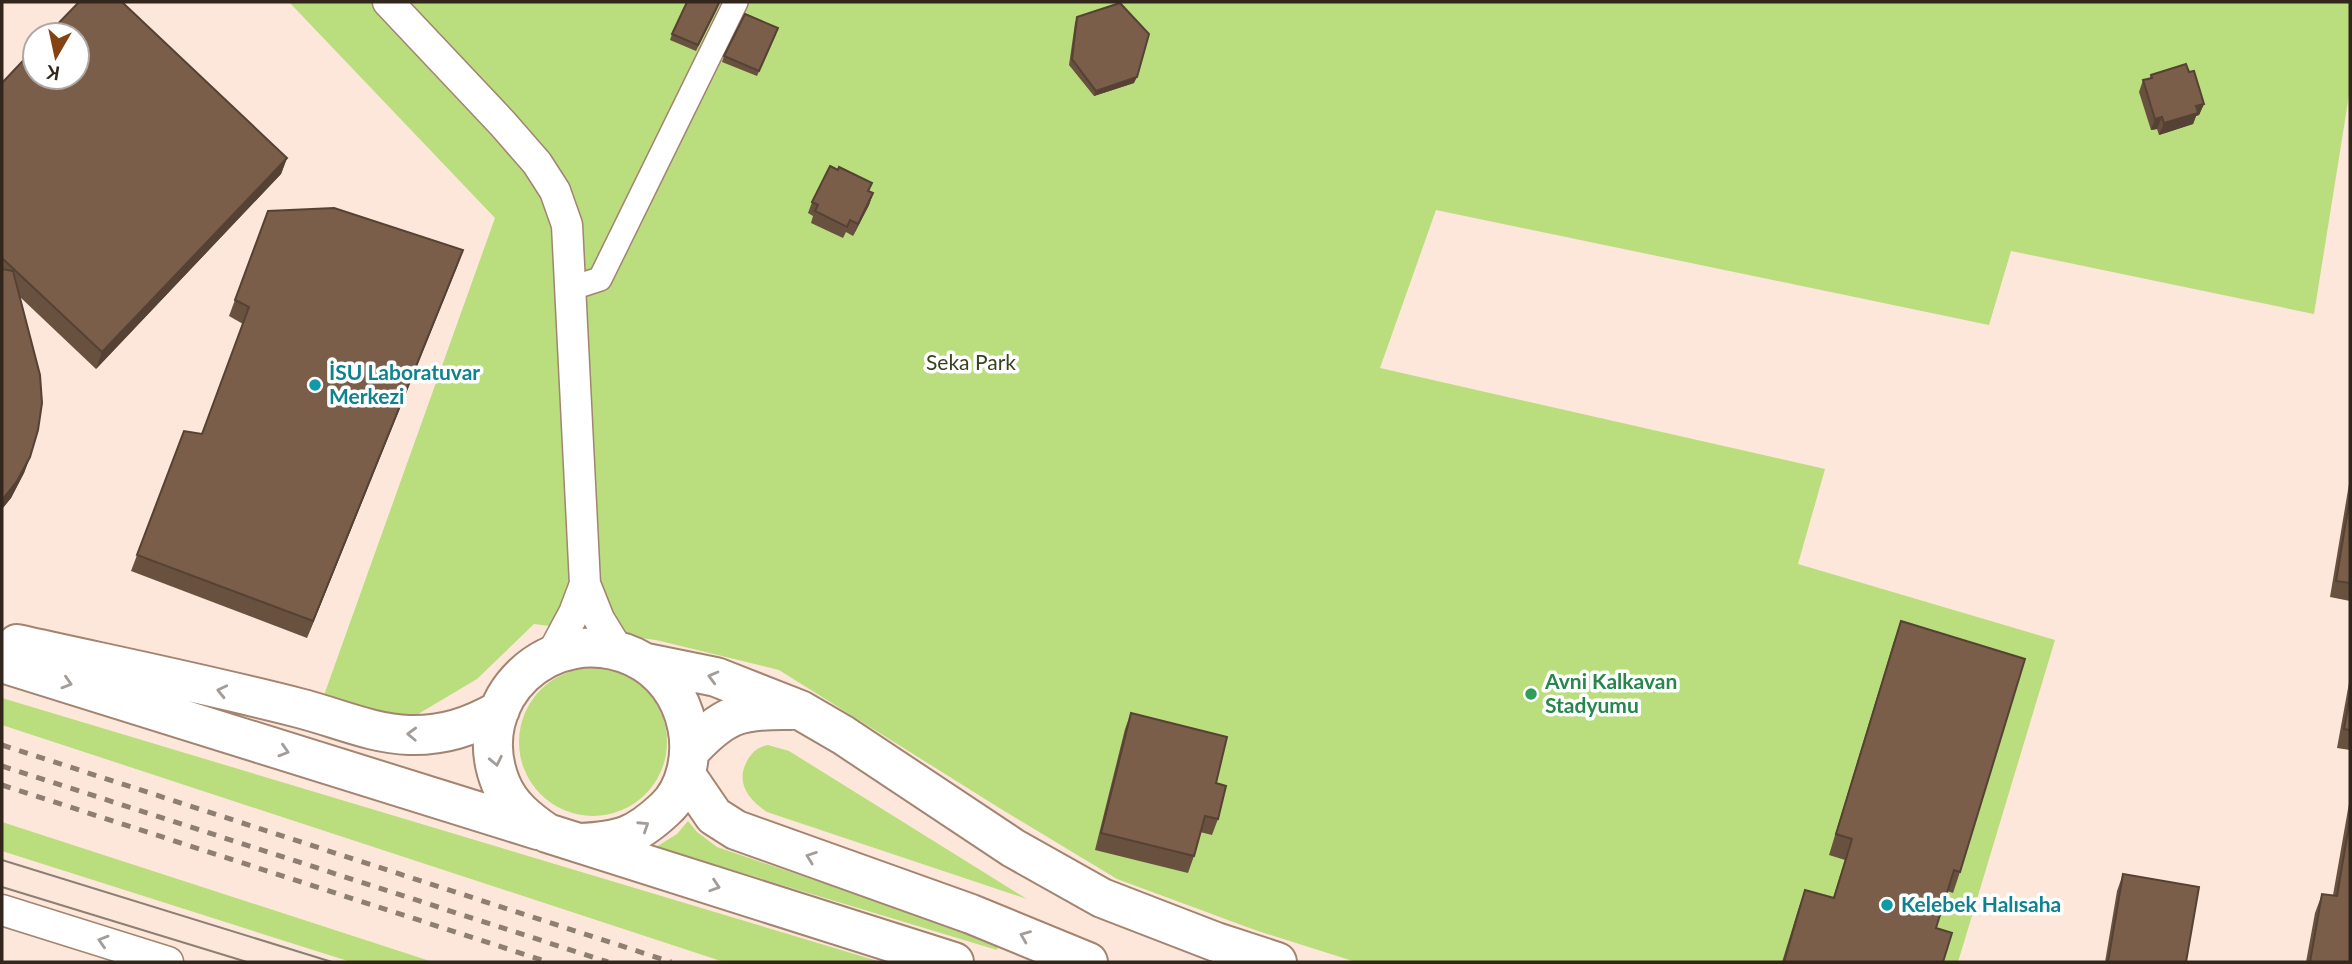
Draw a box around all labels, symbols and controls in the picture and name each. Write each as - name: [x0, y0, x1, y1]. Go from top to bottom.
- north arrow: [21, 21, 91, 91]
- text: K: [44, 61, 61, 86]
- park label: Seka Park: [926, 349, 1016, 374]
- place label: İSU Laboratuvar Merkezi: [329, 359, 480, 408]
- marker: İSU Laboratuvar Merkezi: [307, 377, 323, 393]
- place label: Avni Kalkavan Stadyumu: [1544, 668, 1677, 717]
- one-way arrow: [707, 671, 719, 685]
- one-way arrow: [61, 675, 73, 690]
- one-way arrow: [216, 684, 228, 699]
- marker: Avni Kalkavan Stadyumu: [1523, 686, 1539, 702]
- one-way arrow: [407, 727, 418, 742]
- one-way arrow: [278, 743, 290, 758]
- one-way arrow: [487, 755, 502, 767]
- one-way arrow: [636, 822, 649, 834]
- one-way arrow: [806, 851, 818, 865]
- one-way arrow: [708, 878, 721, 892]
- place label: Kelebek Halısaha: [1901, 891, 2061, 916]
- marker: Kelebek Halısaha: [1879, 897, 1895, 913]
- one-way arrow: [1019, 931, 1031, 945]
- one-way arrow: [97, 935, 109, 950]

